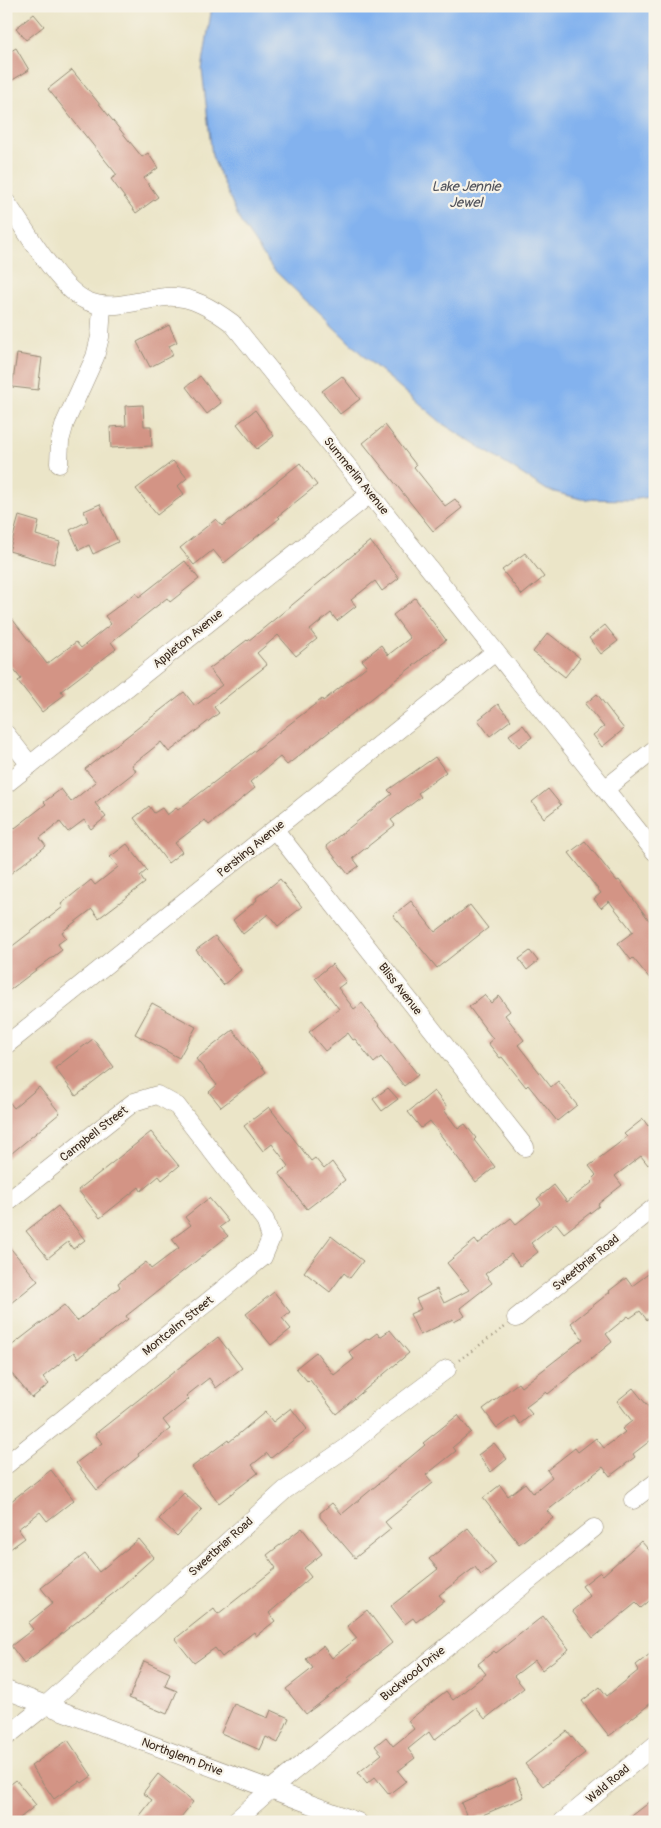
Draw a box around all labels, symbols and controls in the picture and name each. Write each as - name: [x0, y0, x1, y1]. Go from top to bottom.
- water label: Lake Jennie Jewel: [432, 178, 502, 211]
- street label: Summerlin Avenue: [320, 434, 392, 518]
- street label: Appleton Avenue: [150, 606, 226, 672]
- street label: Pershing Avenue: [214, 817, 288, 881]
- street label: Bliss Avenue: [375, 960, 425, 1018]
- street label: Campbell Street: [57, 1103, 131, 1165]
- street label: Sweetbriar Road: [550, 1231, 622, 1294]
- street label: Montcalm Street: [140, 1293, 217, 1359]
- street label: Sweetbriar Road: [186, 1514, 256, 1580]
- street label: Buckwood Drive: [378, 1643, 448, 1705]
- street label: Northglenn Drive: [139, 1735, 225, 1779]
- street label: Wald Road: [583, 1761, 633, 1806]

